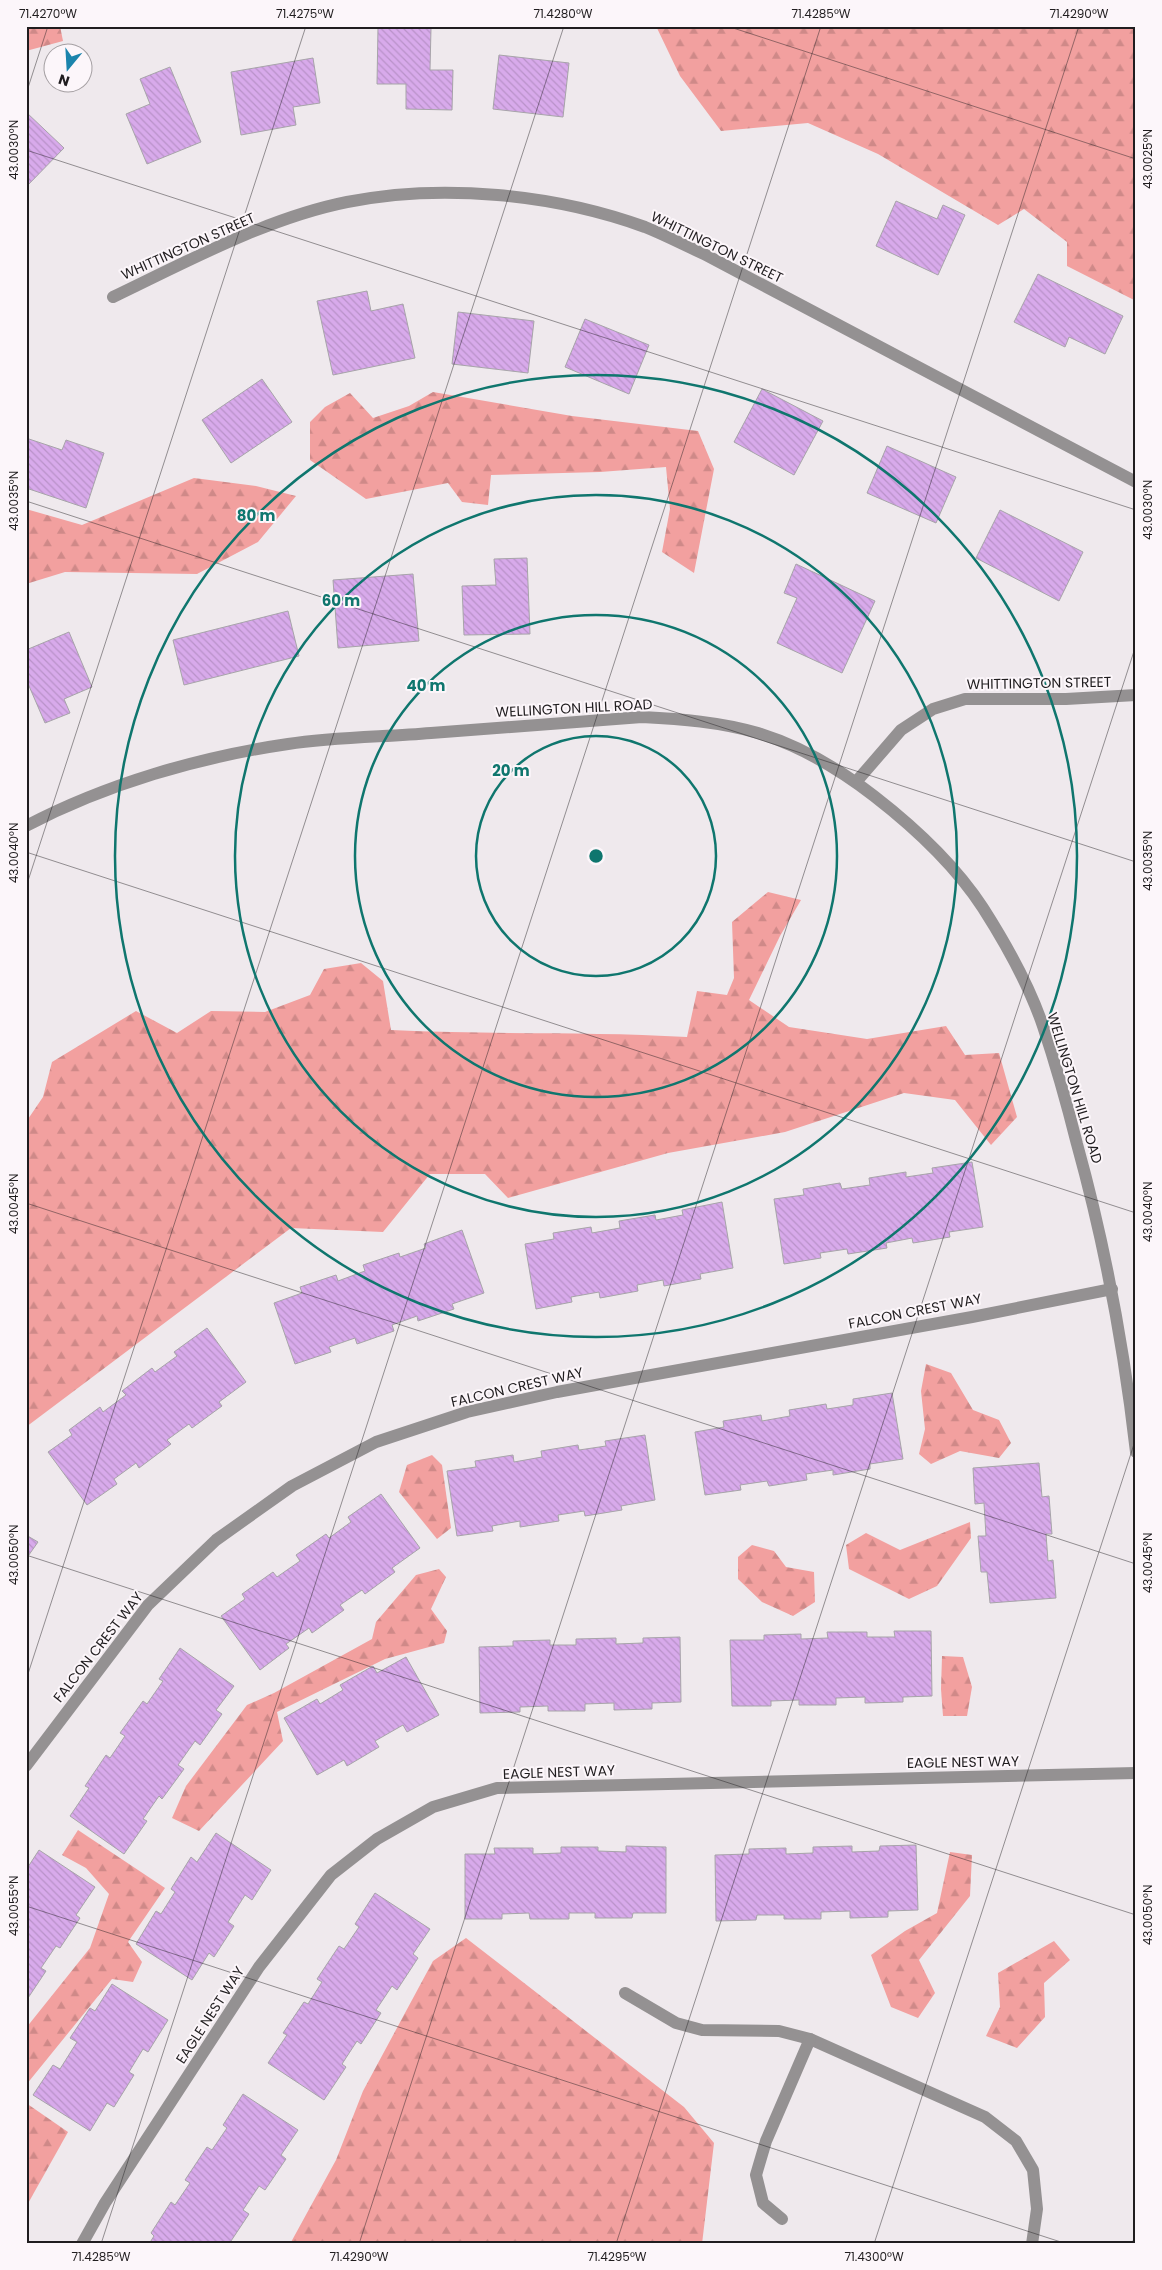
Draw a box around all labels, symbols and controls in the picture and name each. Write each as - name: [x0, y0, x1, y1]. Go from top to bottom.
- text: 71.4270°W: [19, 5, 77, 22]
- text: 71.4275°W: [276, 5, 334, 22]
- text: 71.4280°W: [533, 5, 593, 22]
- text: 71.4285°W: [791, 5, 851, 22]
- text: 71.4290°W: [1049, 5, 1109, 22]
- north arrow: [42, 42, 92, 92]
- text: N: [56, 69, 72, 92]
- text: 43.0030°N: [5, 120, 22, 180]
- text: 43.0025°N: [1139, 129, 1156, 189]
- street label: WHITTINGTON STREET: [648, 206, 787, 288]
- street label: WHITTINGTON STREET: [118, 207, 258, 285]
- text: 43.0035°N: [5, 471, 22, 531]
- text: 43.0030°N: [1139, 480, 1156, 540]
- text: 80 m: [237, 505, 275, 526]
- text: 60 m: [322, 590, 360, 611]
- street label: WHITTINGTON STREET: [967, 672, 1112, 694]
- text: 40 m: [406, 675, 446, 696]
- street label: WELLINGTON HILL ROAD: [495, 694, 653, 722]
- text: 20 m: [492, 760, 530, 781]
- text: 43.0040°N: [5, 823, 22, 883]
- text: 43.0035°N: [1139, 831, 1156, 891]
- centre of rings: [587, 847, 605, 865]
- street label: WELLINGTON HILL ROAD: [1042, 1010, 1108, 1166]
- text: 43.0045°N: [5, 1174, 22, 1234]
- text: 43.0040°N: [1139, 1182, 1156, 1242]
- street label: FALCON CREST WAY: [847, 1288, 983, 1334]
- street label: FALCON CREST WAY: [449, 1362, 585, 1412]
- text: 43.0050°N: [5, 1525, 22, 1585]
- text: 43.0045°N: [1139, 1533, 1156, 1593]
- street label: FALCON CREST WAY: [48, 1588, 148, 1706]
- street label: EAGLE NEST WAY: [907, 1751, 1019, 1773]
- street label: EAGLE NEST WAY: [503, 1760, 615, 1784]
- text: 43.0055°N: [5, 1876, 22, 1936]
- text: 43.0050°N: [1139, 1885, 1156, 1945]
- street label: EAGLE NEST WAY: [171, 1962, 249, 2068]
- text: 71.4285°W: [71, 2248, 131, 2265]
- text: 71.4290°W: [329, 2248, 389, 2265]
- text: 71.4295°W: [587, 2248, 647, 2265]
- text: 71.4300°W: [844, 2248, 904, 2265]

